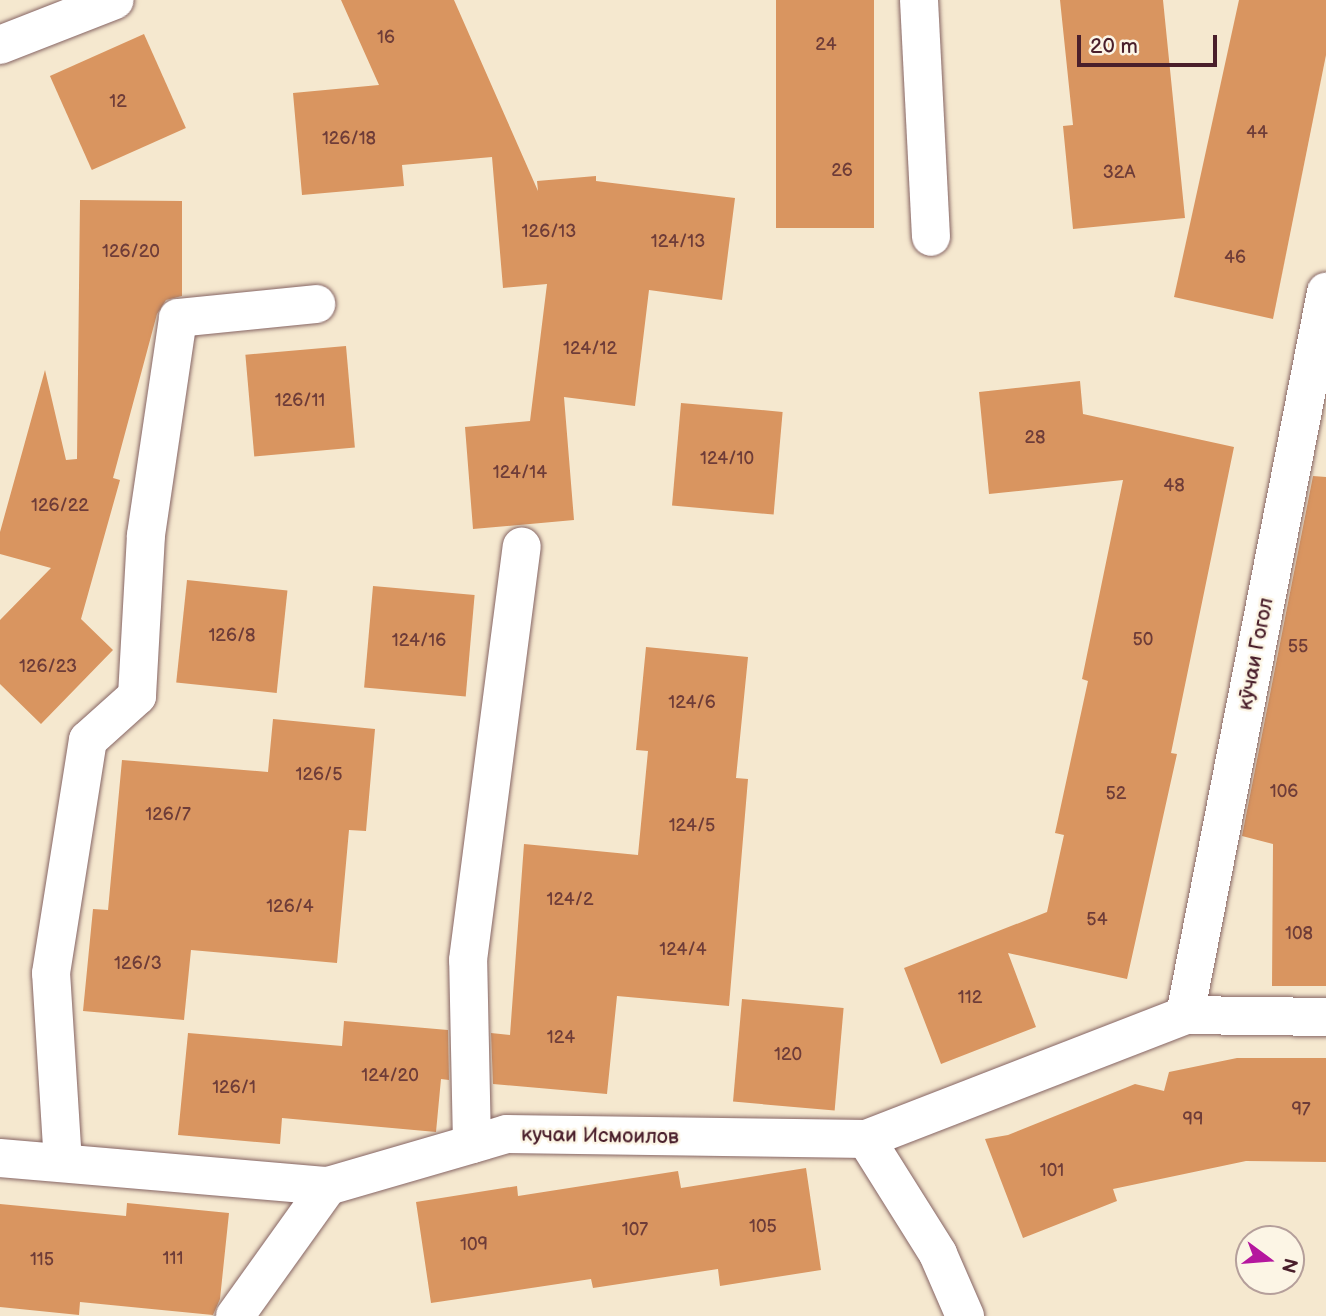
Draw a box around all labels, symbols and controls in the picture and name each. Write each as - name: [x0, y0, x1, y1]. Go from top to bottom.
- scale bar: [1081, 21, 1221, 65]
- house number: 16: [377, 27, 395, 49]
- house number: 24: [815, 34, 837, 56]
- text: 20 m: [1090, 34, 1138, 59]
- house number: 12: [109, 91, 127, 113]
- house number: 44: [1246, 122, 1268, 144]
- house number: 126/18: [322, 128, 376, 150]
- house number: 26: [831, 160, 853, 182]
- house number: 32А: [1103, 162, 1135, 184]
- house number: 126/13: [522, 221, 576, 243]
- house number: 124/13: [651, 231, 705, 253]
- house number: 126/20: [102, 241, 160, 263]
- house number: 46: [1224, 247, 1246, 269]
- house number: 124/12: [563, 338, 617, 360]
- house number: 126/11: [275, 390, 325, 412]
- house number: 28: [1024, 427, 1046, 449]
- house number: 124/10: [700, 448, 754, 470]
- house number: 124/14: [493, 462, 547, 484]
- house number: 48: [1163, 475, 1185, 497]
- house number: 126/22: [31, 495, 89, 517]
- street label: кӯчаи Гогол: [1233, 596, 1279, 712]
- house number: 126/8: [208, 625, 256, 647]
- house number: 50: [1133, 629, 1153, 651]
- house number: 124/16: [392, 630, 446, 652]
- house number: 55: [1288, 636, 1308, 658]
- house number: 126/23: [19, 656, 77, 678]
- house number: 124/6: [668, 692, 716, 714]
- house number: 126/5: [295, 764, 343, 786]
- house number: 106: [1270, 781, 1298, 803]
- house number: 52: [1106, 783, 1126, 805]
- house number: 126/7: [145, 804, 191, 826]
- house number: 124/5: [669, 815, 715, 837]
- house number: 124/2: [546, 889, 594, 911]
- house number: 126/4: [266, 896, 314, 918]
- house number: 54: [1086, 909, 1108, 931]
- house number: 108: [1285, 923, 1313, 945]
- house number: 124/4: [659, 939, 707, 961]
- house number: 126/3: [114, 953, 162, 975]
- house number: 112: [958, 987, 982, 1009]
- house number: 124: [547, 1027, 575, 1049]
- house number: 120: [774, 1044, 802, 1066]
- house number: 124/20: [361, 1065, 419, 1087]
- house number: 126/1: [212, 1077, 256, 1099]
- house number: 97: [1291, 1099, 1311, 1121]
- house number: 99: [1183, 1109, 1203, 1131]
- street label: кучаи Исмоилов: [521, 1122, 679, 1150]
- house number: 101: [1040, 1160, 1064, 1182]
- house number: 105: [749, 1216, 777, 1238]
- house number: 107: [622, 1219, 648, 1241]
- north arrow: [1235, 1225, 1305, 1295]
- house number: 109: [460, 1234, 488, 1256]
- house number: 111: [163, 1248, 183, 1270]
- house number: 115: [30, 1249, 54, 1271]
- text: N: [1276, 1255, 1302, 1275]

